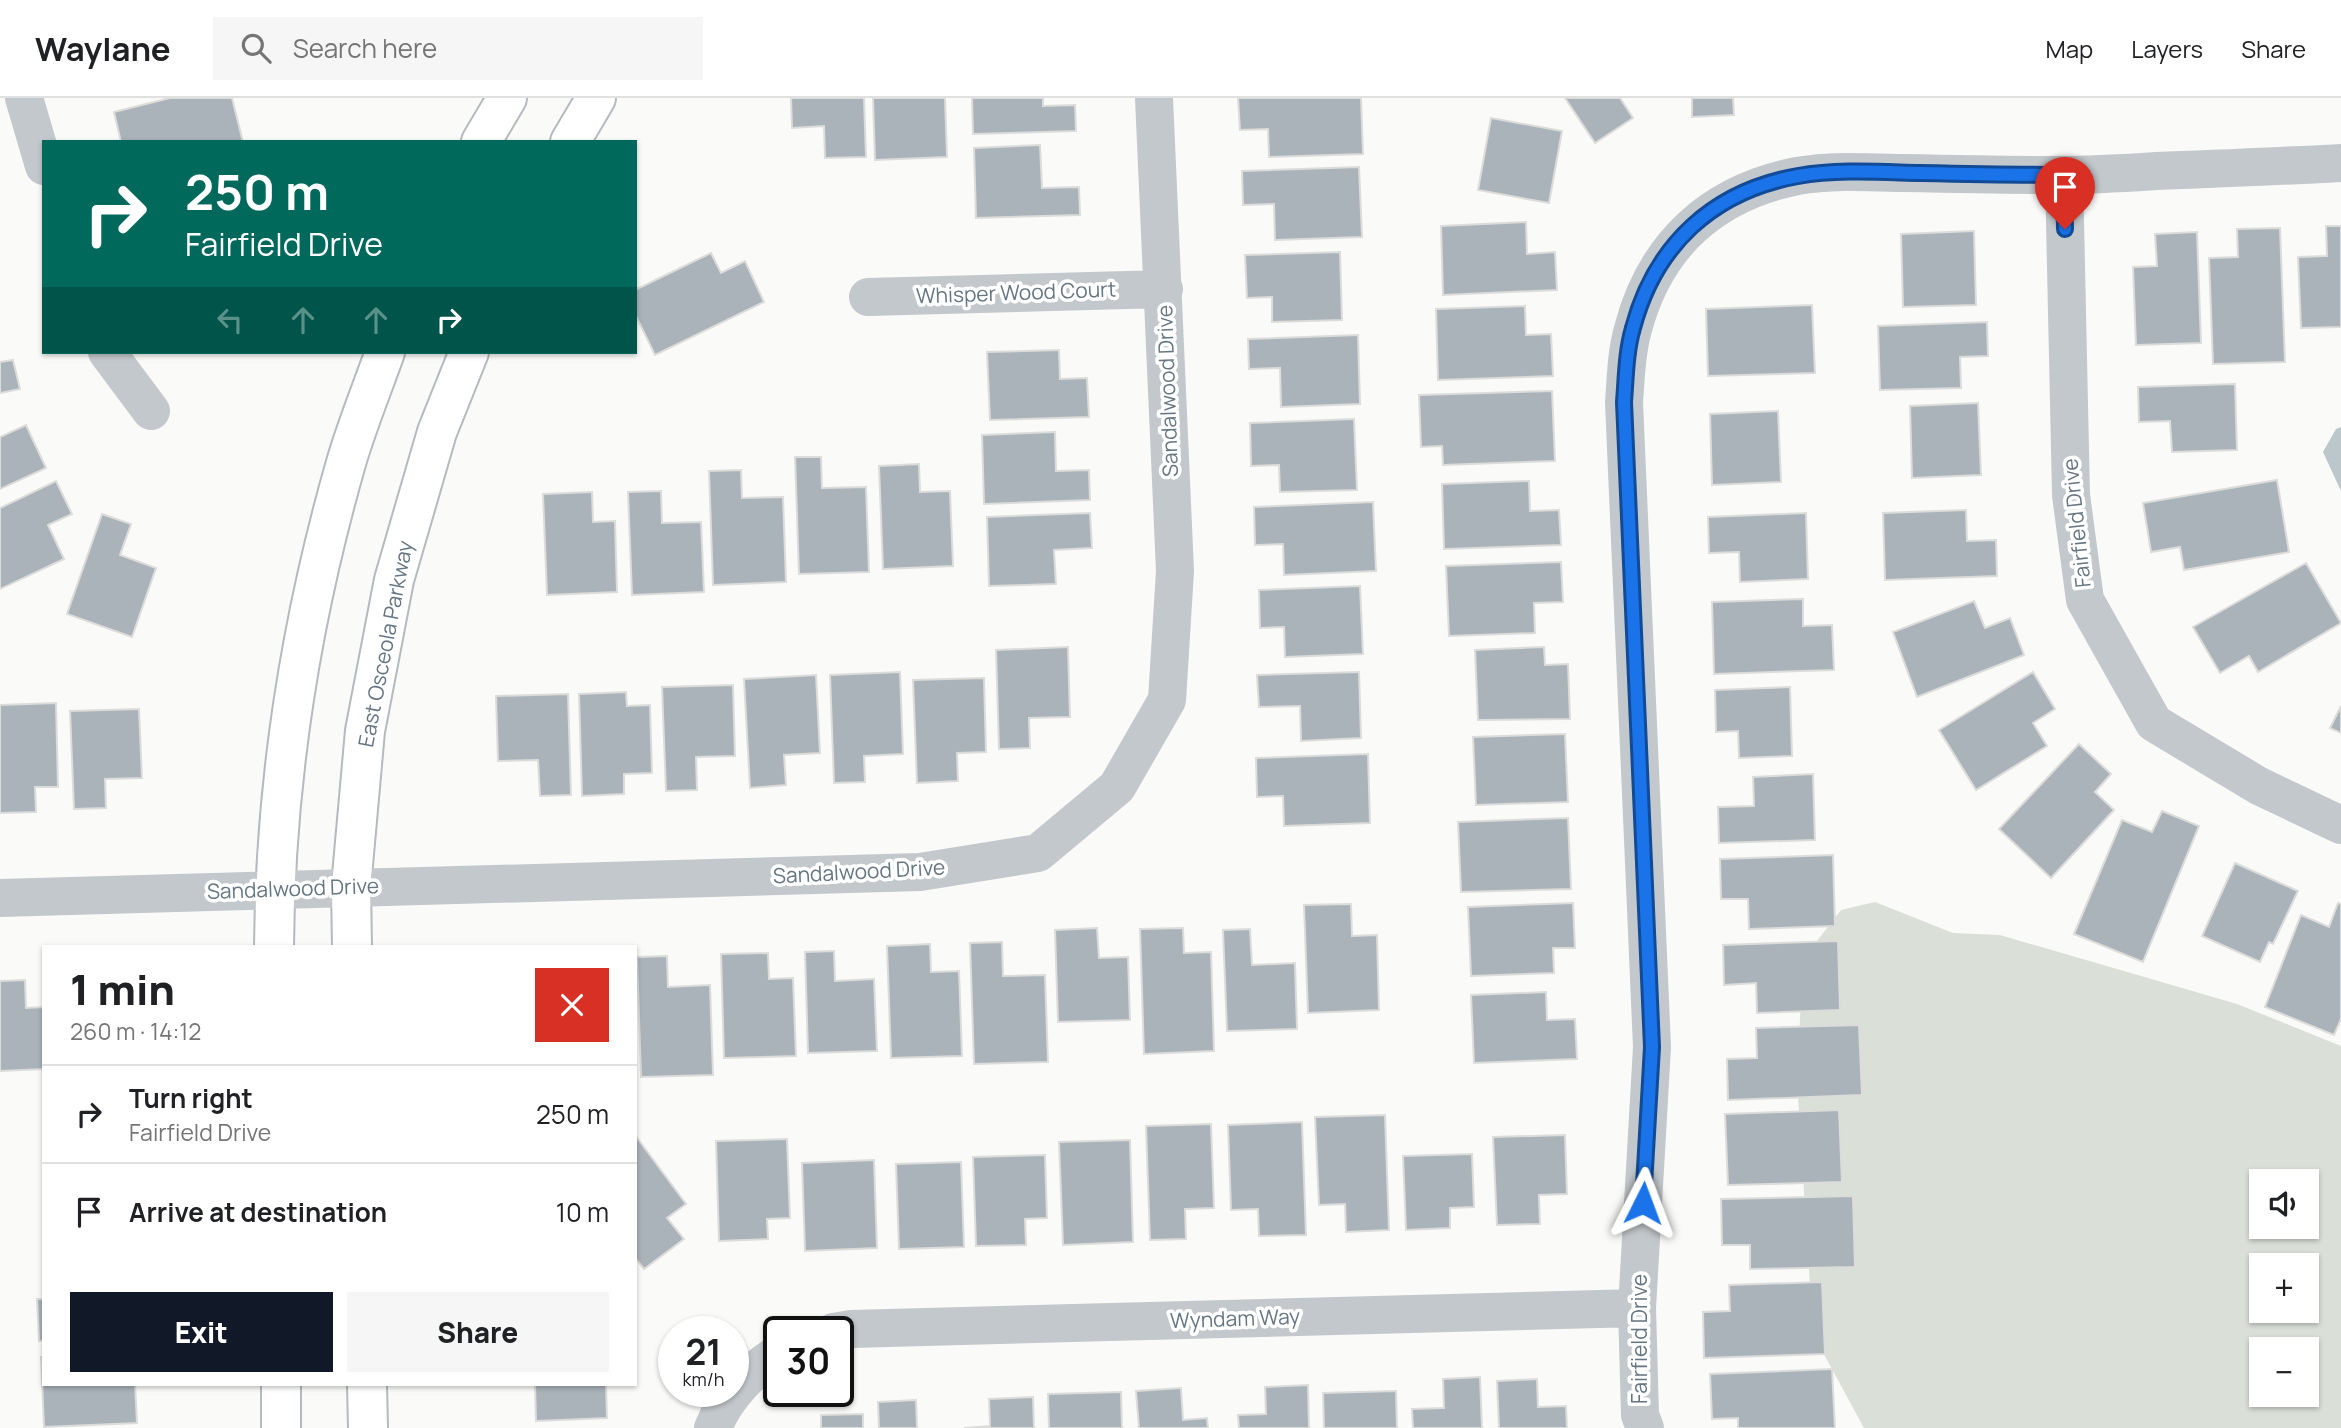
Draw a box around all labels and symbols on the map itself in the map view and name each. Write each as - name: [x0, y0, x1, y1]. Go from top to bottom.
- pin: [2035, 157, 2095, 229]
- street label: Whisper Wood Court: [915, 275, 1117, 309]
- street label: Sandalwood Drive: [1150, 304, 1184, 478]
- street label: Fairfield Drive: [2055, 457, 2097, 589]
- street label: East Osceola Parkway: [351, 538, 419, 749]
- street label: Sandalwood Drive: [772, 853, 946, 889]
- street label: Sandalwood Drive: [206, 871, 380, 905]
- position arrow: [1606, 1166, 1680, 1240]
- street label: Fairfield Drive: [1625, 1274, 1653, 1404]
- street label: Wyndam Way: [1169, 1302, 1300, 1334]
- speed limit sign: 30: [763, 1316, 854, 1407]

